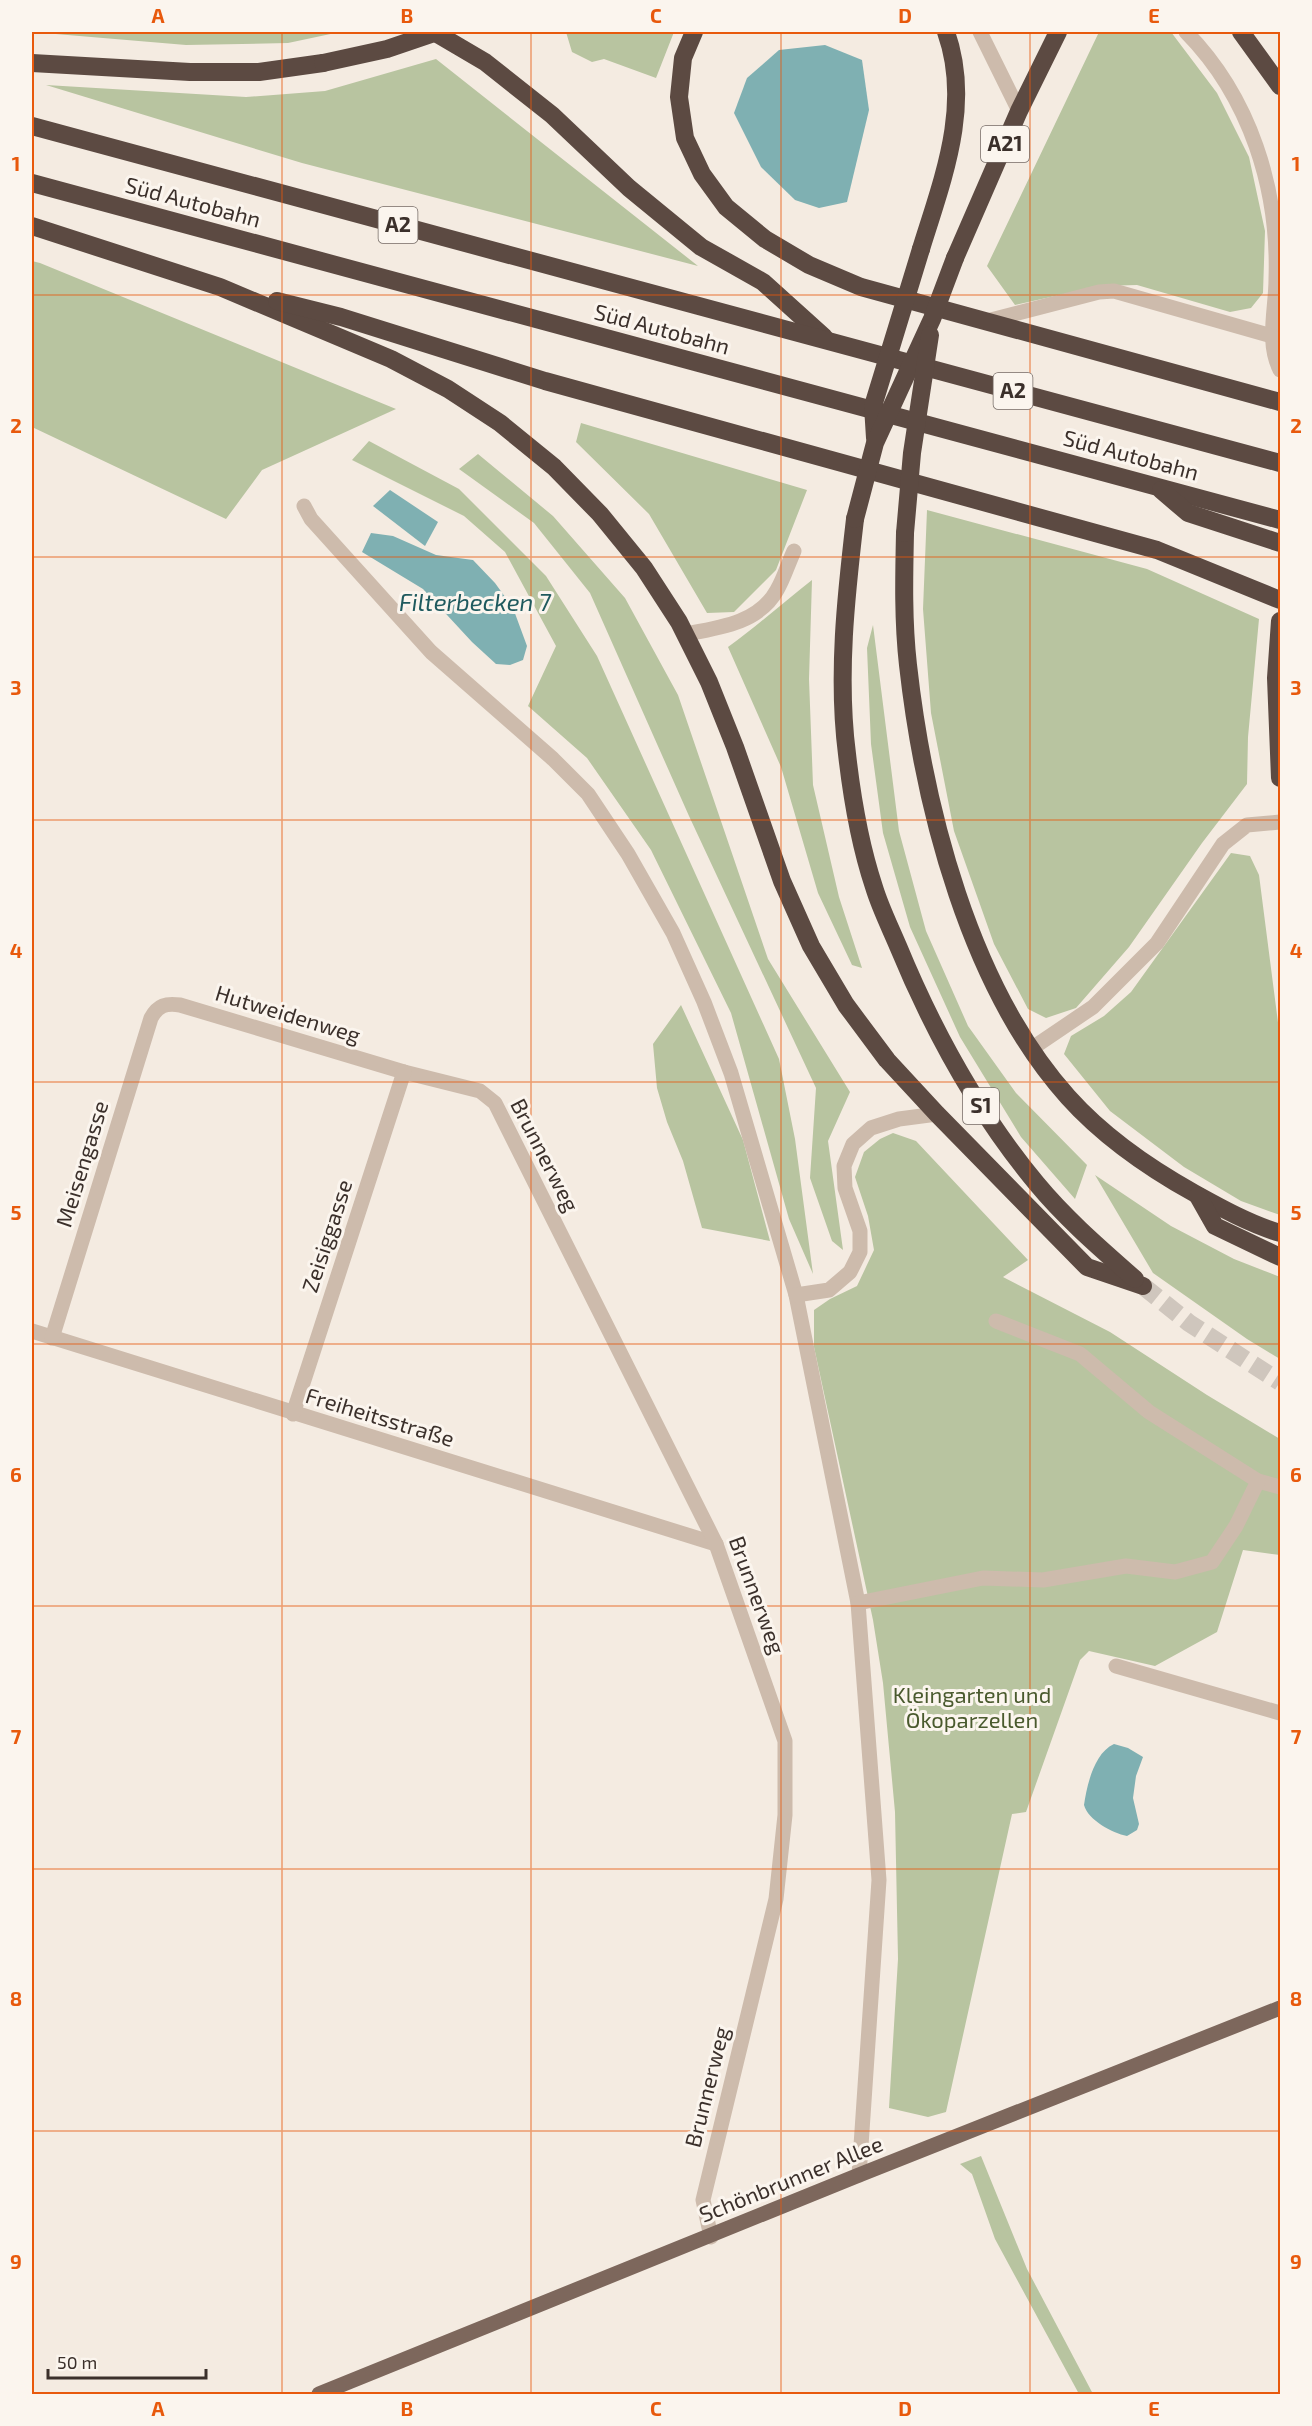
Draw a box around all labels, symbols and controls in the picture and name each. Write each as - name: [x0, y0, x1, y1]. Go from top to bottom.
- text: A: [151, 3, 165, 27]
- text: B: [401, 3, 413, 27]
- text: C: [650, 3, 662, 27]
- text: D: [898, 3, 912, 27]
- text: E: [1148, 3, 1160, 27]
- road number: A21: [981, 126, 1029, 162]
- text: 1: [12, 151, 20, 175]
- text: 1: [1292, 151, 1300, 175]
- street label: Süd Autobahn: [123, 170, 264, 232]
- road number: A2: [378, 207, 418, 243]
- street label: Süd Autobahn: [592, 297, 733, 359]
- road number: A2: [994, 373, 1032, 409]
- text: 2: [10, 413, 22, 437]
- text: 2: [1290, 413, 1302, 437]
- street label: Süd Autobahn: [1061, 423, 1202, 485]
- water label: Filterbecken 7: [399, 587, 552, 616]
- text: 3: [10, 675, 22, 699]
- text: 3: [1290, 675, 1302, 699]
- text: 4: [10, 938, 23, 962]
- text: 4: [1290, 938, 1303, 962]
- street label: Hutweidenweg: [213, 979, 364, 1047]
- road number: S1: [963, 1088, 999, 1124]
- street label: Brunnerweg: [506, 1094, 585, 1215]
- street label: Meisengasse: [49, 1097, 113, 1230]
- street label: Zeisiggasse: [296, 1176, 356, 1295]
- text: 5: [10, 1200, 22, 1224]
- text: 5: [1290, 1200, 1302, 1224]
- street label: Freiheitsstraße: [303, 1381, 458, 1451]
- text: 6: [10, 1462, 22, 1486]
- text: 6: [1290, 1462, 1302, 1486]
- street label: Brunnerweg: [725, 1532, 791, 1657]
- park label: Kleingarten und Ökoparzellen: [893, 1681, 1051, 1732]
- text: 7: [11, 1724, 22, 1748]
- text: 7: [1291, 1724, 1302, 1748]
- text: 8: [10, 1986, 22, 2010]
- text: 8: [1290, 1986, 1302, 2010]
- street label: Brunnerweg: [678, 2024, 734, 2150]
- street label: Schönbrunner Allee: [695, 2129, 886, 2227]
- text: 9: [10, 2249, 22, 2273]
- text: 9: [1290, 2249, 1302, 2273]
- scale bar: [48, 2342, 206, 2380]
- text: 50 m: [57, 2351, 97, 2373]
- text: A: [151, 2396, 165, 2420]
- text: B: [401, 2396, 413, 2420]
- text: C: [650, 2396, 662, 2420]
- text: D: [898, 2396, 912, 2420]
- text: E: [1148, 2396, 1160, 2420]

